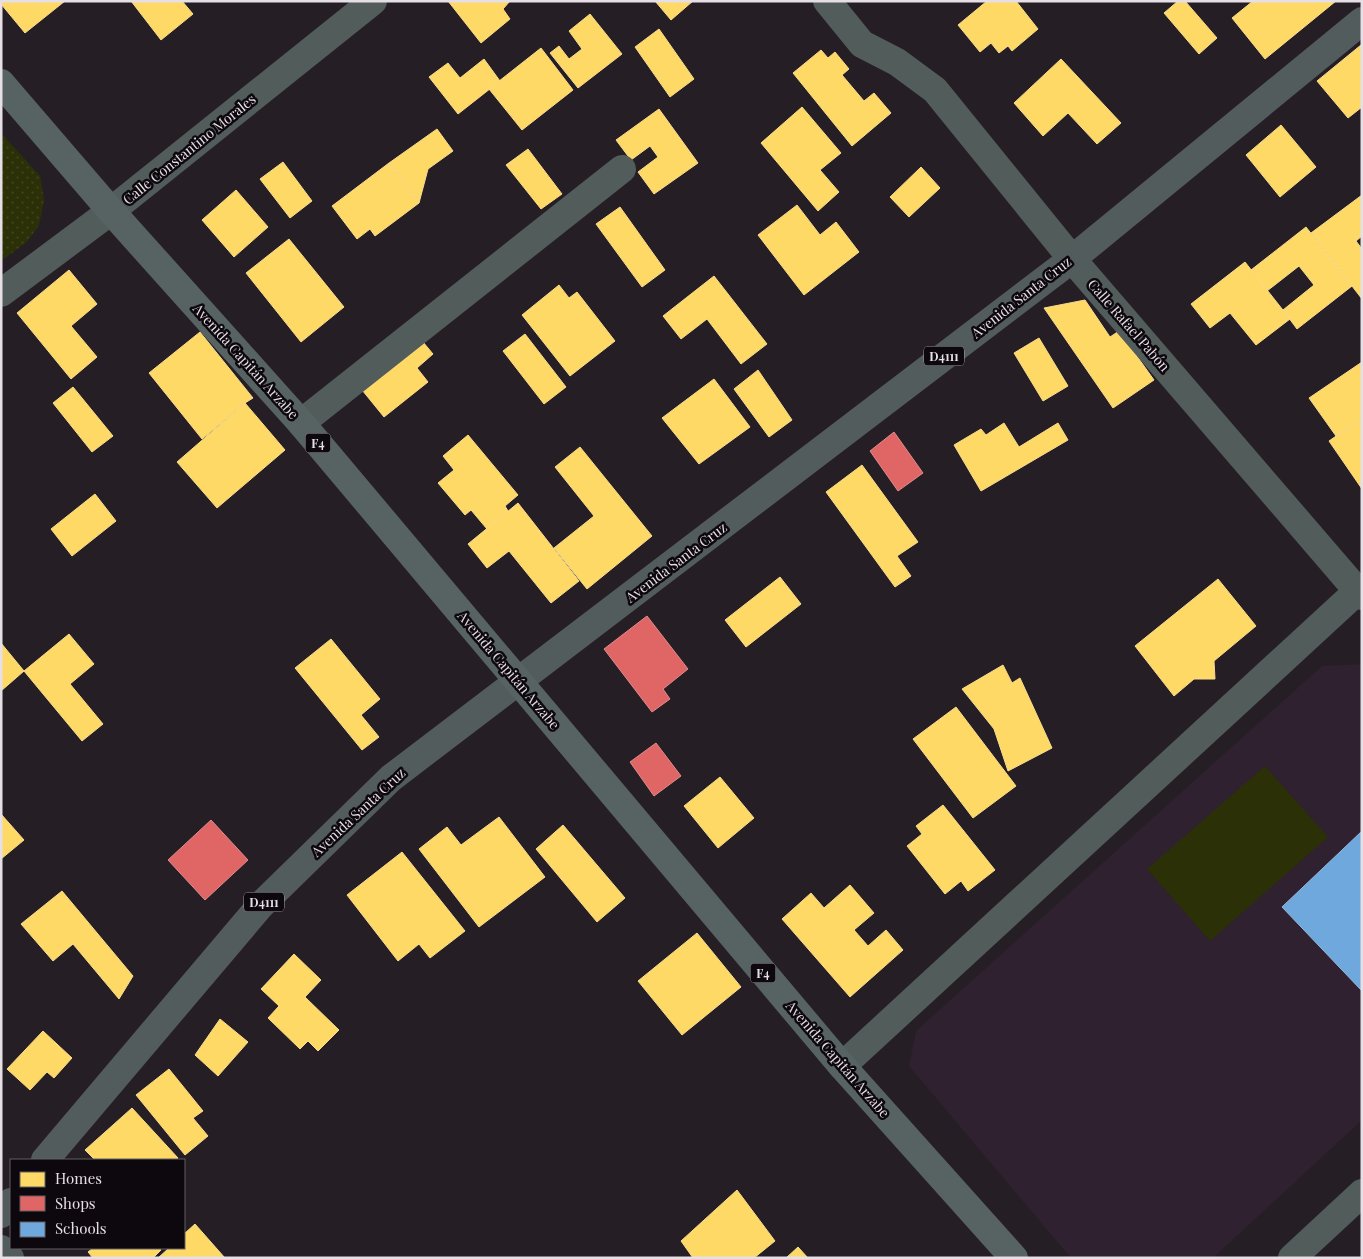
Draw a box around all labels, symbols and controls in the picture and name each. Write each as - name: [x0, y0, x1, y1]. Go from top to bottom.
- street label: Calle Constantino Morales: [119, 89, 259, 209]
- street label: Avenida Santa Cruz: [966, 252, 1075, 343]
- street label: Calle Rafael Pabón: [1084, 275, 1175, 376]
- street label: Avenida Capitán Arzabe: [188, 298, 303, 423]
- road number: D4111: [924, 346, 964, 366]
- road number: F4: [306, 433, 330, 452]
- street label: Avenida Santa Cruz: [621, 517, 731, 607]
- street label: Avenida Capitán Arzabe: [453, 606, 564, 733]
- street label: Avenida Santa Cruz: [306, 763, 409, 861]
- road number: D4111: [244, 892, 284, 912]
- road number: F4: [750, 964, 776, 982]
- street label: Avenida Capitán Arzabe: [781, 996, 894, 1122]
- legend: [10, 1159, 185, 1249]
- text: Homes: [55, 1168, 102, 1188]
- text: Shops: [55, 1193, 96, 1213]
- text: Schools: [55, 1218, 107, 1238]

